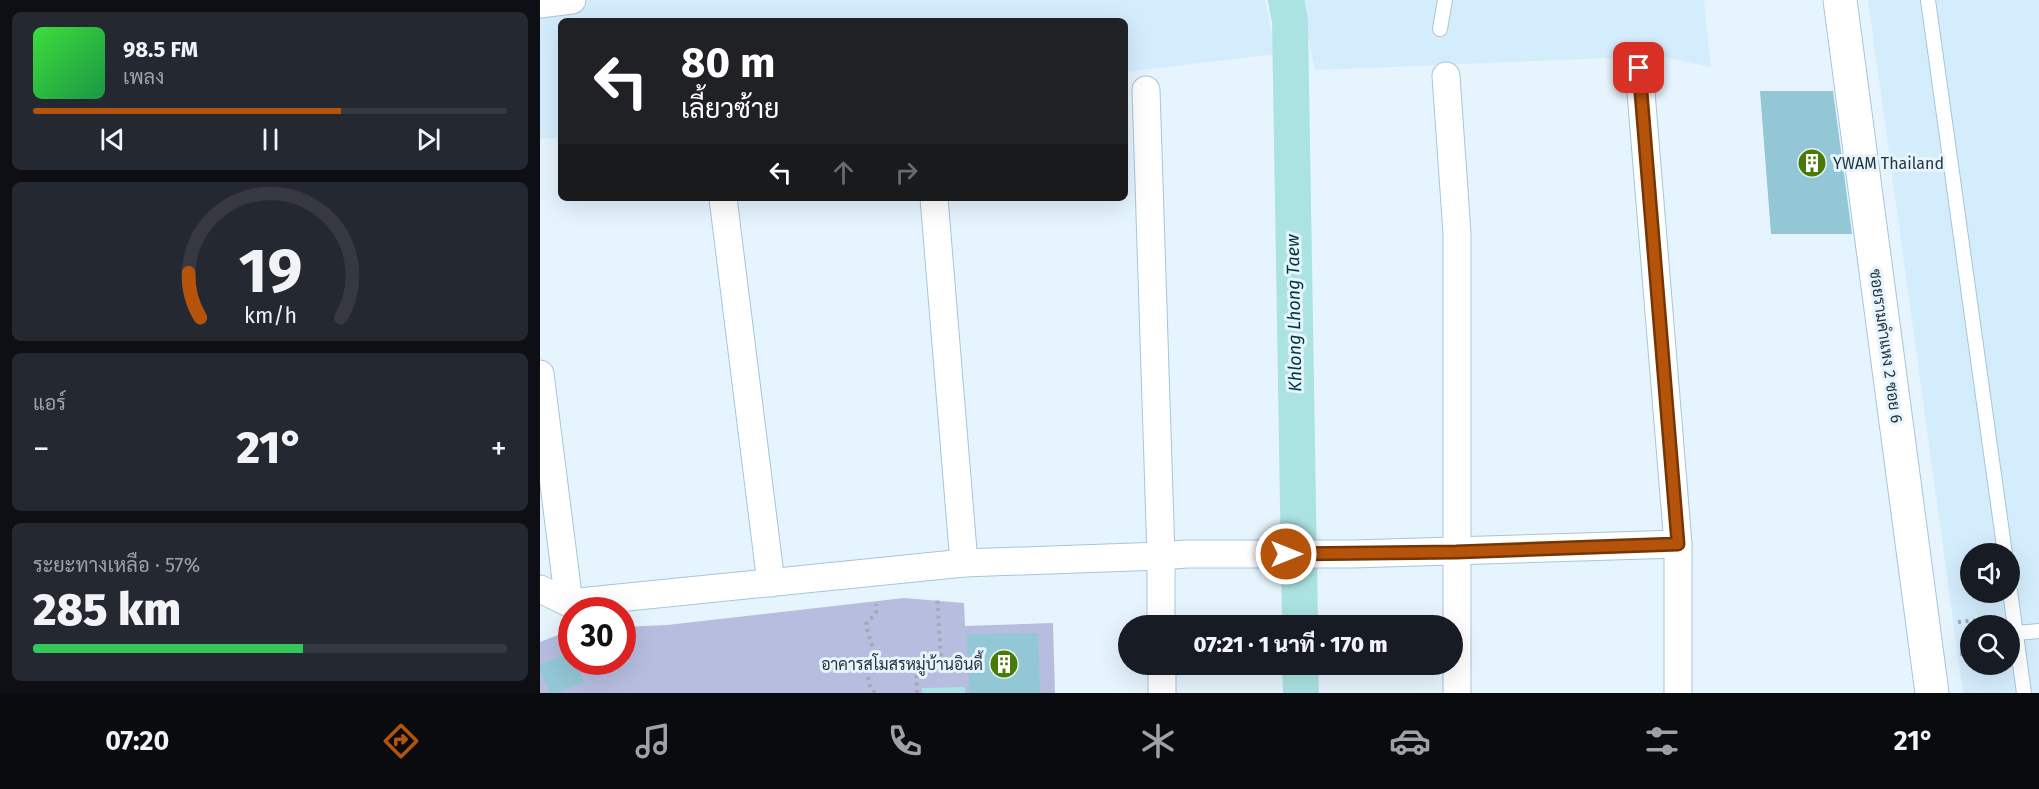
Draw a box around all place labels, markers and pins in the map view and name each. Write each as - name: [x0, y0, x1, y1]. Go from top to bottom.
- pin: [1613, 42, 1664, 93]
- building icon: YWAM Thailand: [1796, 147, 1828, 179]
- place label: YWAM Thailand: [1833, 154, 1944, 173]
- building icon: อาคารสโมสรหมู่บ้านอินดี้: [988, 648, 1020, 680]
- place label: อาคารสโมสรหมู่บ้านอินดี้: [821, 650, 984, 676]

